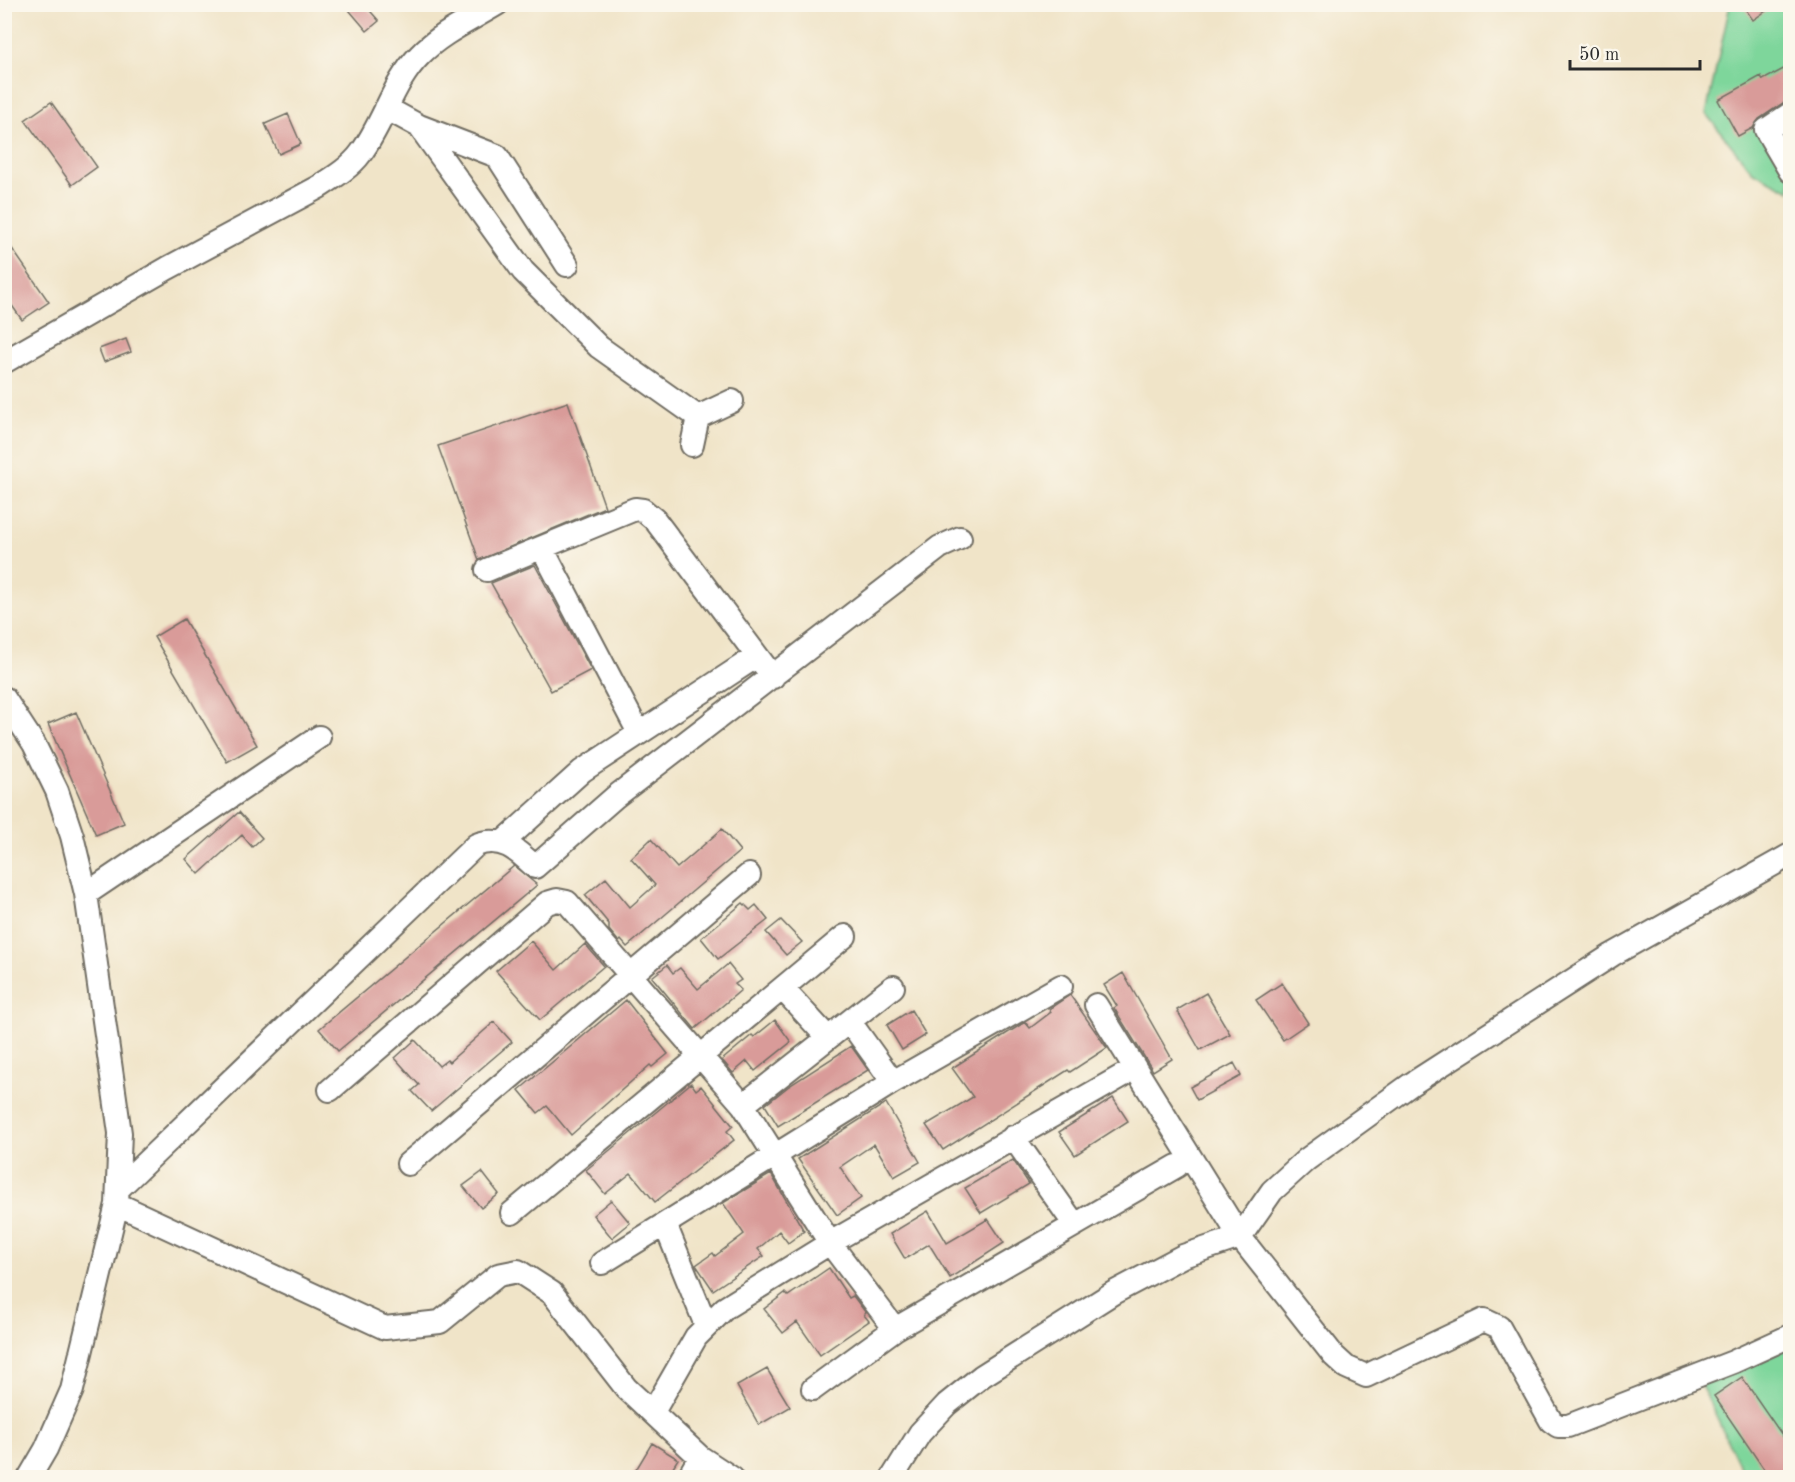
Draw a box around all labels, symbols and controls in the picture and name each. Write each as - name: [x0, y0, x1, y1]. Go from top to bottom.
- scale bar: [1570, 33, 1700, 71]
- text: 50 m: [1579, 46, 1619, 64]

